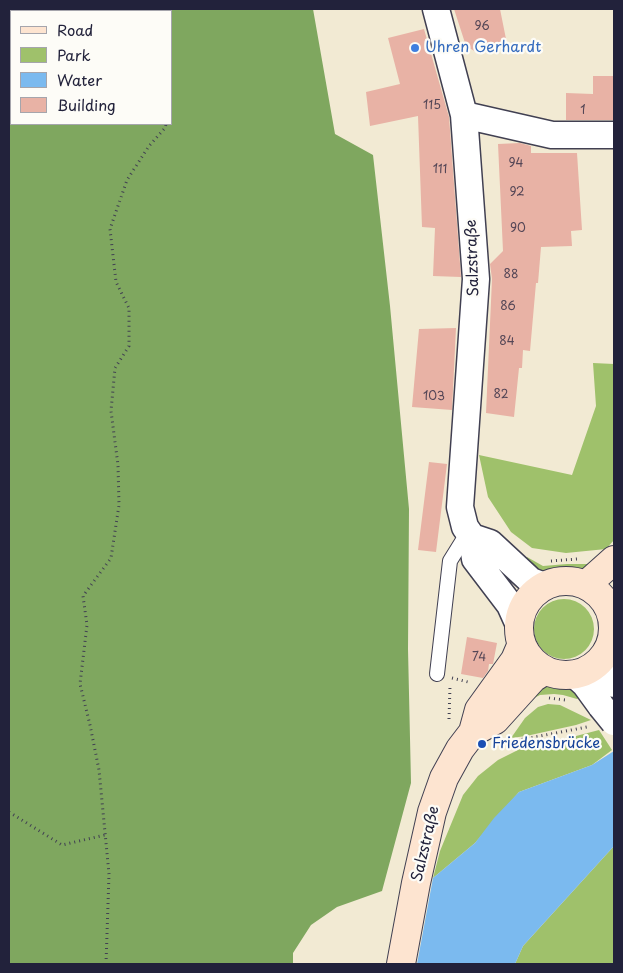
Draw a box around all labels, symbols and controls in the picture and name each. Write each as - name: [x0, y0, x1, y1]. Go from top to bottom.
- legend: [10, 10, 172, 125]
- text: Road: [57, 18, 93, 41]
- house number: 96: [474, 20, 490, 34]
- place label: Uhren Gerhardt: [425, 39, 541, 57]
- marker: Uhren Gerhardt: [409, 42, 421, 54]
- text: Park: [57, 43, 91, 66]
- text: Water: [57, 68, 102, 91]
- text: Building: [57, 93, 116, 116]
- house number: 115: [423, 99, 441, 113]
- house number: 1: [580, 104, 586, 118]
- house number: 94: [509, 157, 523, 171]
- house number: 111: [433, 163, 447, 177]
- house number: 92: [509, 186, 525, 200]
- street label: Salzstraße: [463, 219, 483, 297]
- house number: 90: [510, 222, 526, 236]
- house number: 88: [504, 268, 518, 282]
- house number: 86: [500, 300, 516, 314]
- house number: 84: [499, 335, 515, 349]
- house number: 82: [494, 388, 508, 402]
- house number: 103: [423, 390, 445, 404]
- house number: 74: [472, 651, 486, 665]
- place label: Friedensbrücke: [492, 735, 600, 753]
- marker: Friedensbrücke: [476, 738, 488, 750]
- street label: Salzstraße: [409, 804, 443, 884]

